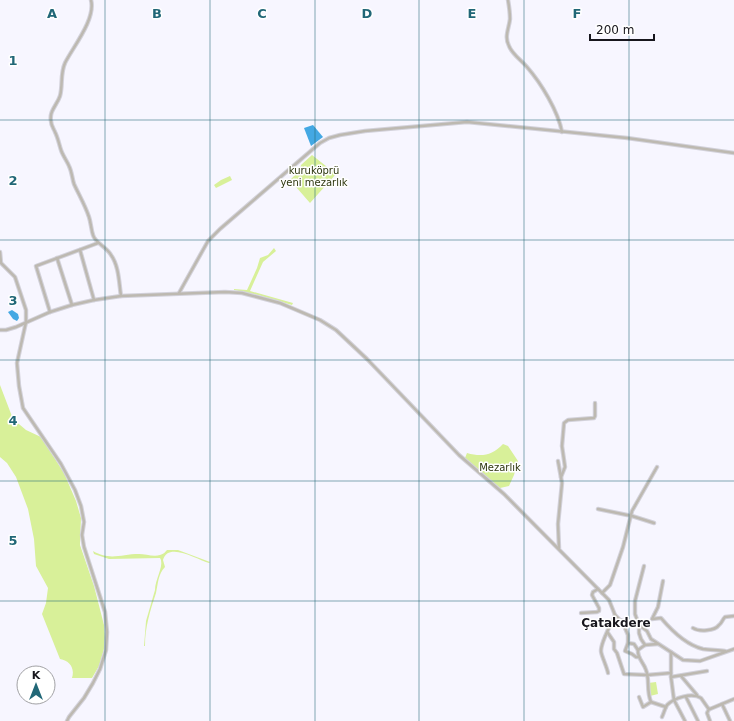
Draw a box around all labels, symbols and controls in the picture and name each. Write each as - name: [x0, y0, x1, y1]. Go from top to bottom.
- text: A: [47, 6, 57, 21]
- text: B: [152, 6, 162, 21]
- text: C: [257, 6, 267, 21]
- text: D: [362, 6, 373, 21]
- text: E: [468, 6, 476, 21]
- text: F: [573, 6, 581, 21]
- scale bar: [590, 16, 654, 42]
- text: 200 m: [596, 23, 634, 37]
- text: 1: [8, 53, 18, 68]
- park label: kuruköprü yeni mezarlık: [280, 165, 348, 188]
- text: 2: [8, 173, 18, 188]
- text: 3: [8, 293, 18, 308]
- text: 4: [8, 413, 18, 428]
- park label: Mezarlık: [479, 462, 521, 473]
- text: 5: [8, 533, 18, 548]
- district label: Çatakdere: [581, 616, 651, 630]
- north arrow: [16, 665, 56, 705]
- text: K: [32, 669, 41, 682]

